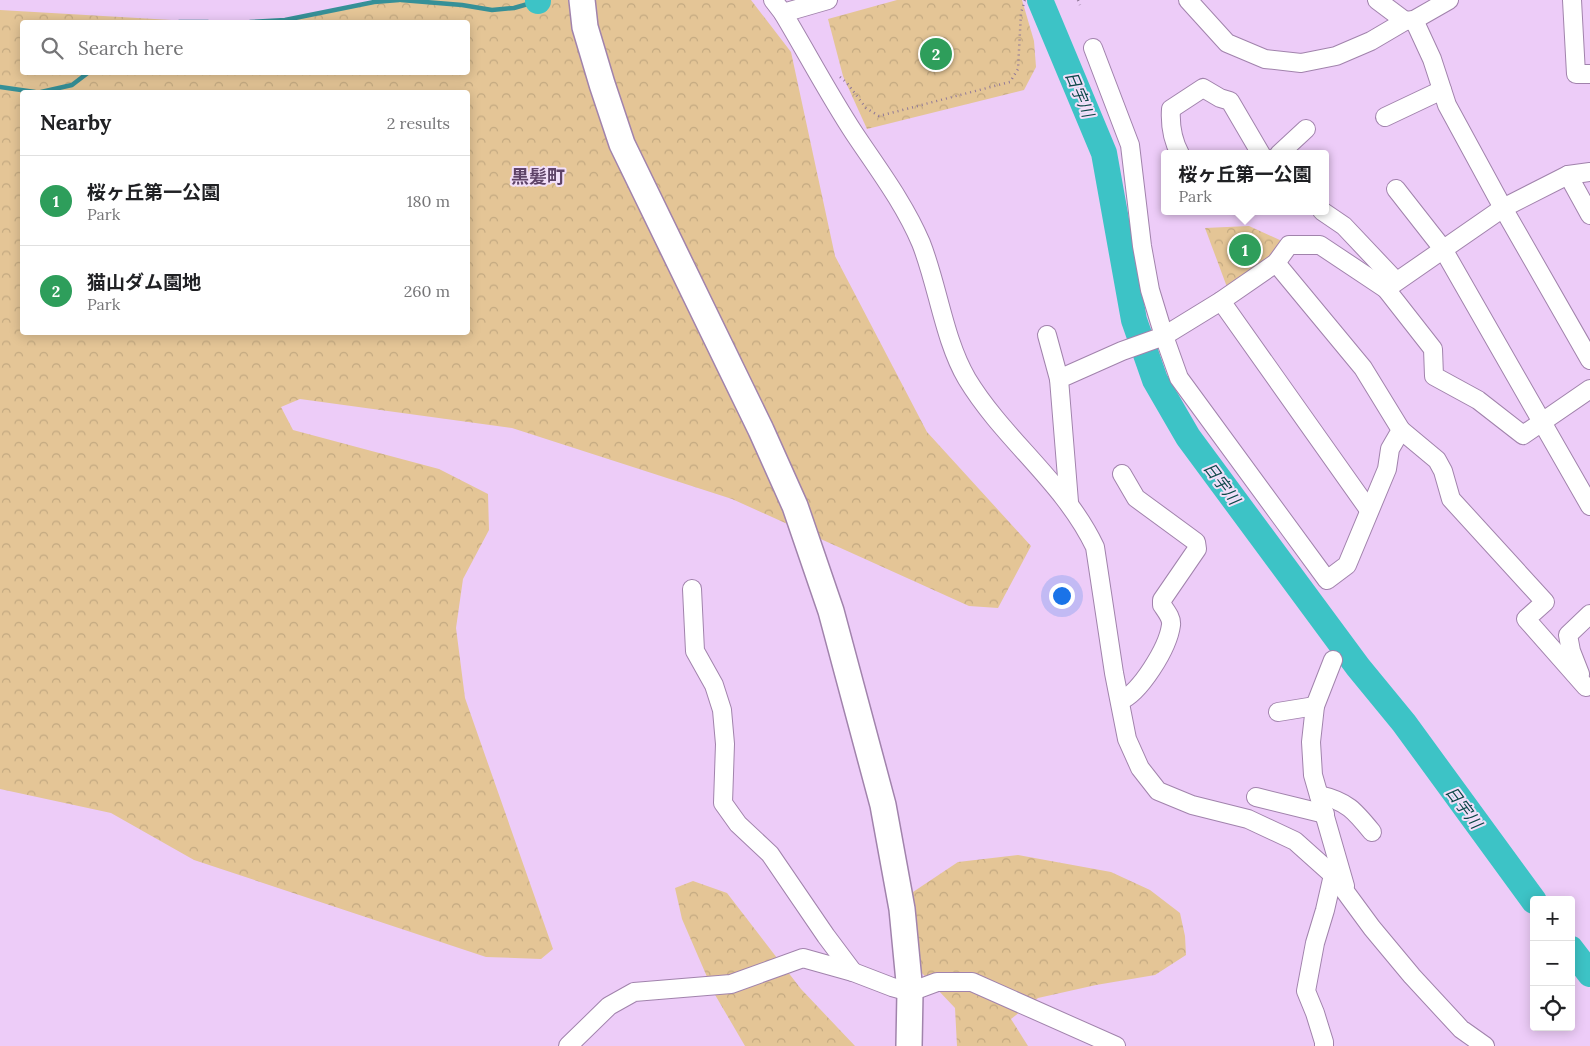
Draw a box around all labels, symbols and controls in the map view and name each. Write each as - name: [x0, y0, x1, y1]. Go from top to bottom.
- search box: [20, 20, 470, 75]
- icon: search: [38, 34, 66, 62]
- pin: 2: [920, 35, 952, 73]
- text: Search here: [78, 36, 184, 60]
- water label: 日宇川: [1061, 68, 1099, 122]
- text: Nearby: [40, 109, 111, 136]
- text: 2 results: [387, 113, 450, 133]
- popup: [1161, 150, 1329, 215]
- text: 桜ヶ丘第一公園: [1178, 162, 1312, 186]
- district label: 黒髪町: [511, 165, 565, 188]
- text: 桜ヶ丘第一公園: [87, 180, 220, 204]
- text: Park: [1178, 186, 1212, 206]
- text: 1: [53, 191, 59, 211]
- text: 180 m: [407, 191, 450, 211]
- text: Park: [87, 204, 120, 224]
- pin: 1: [1229, 231, 1261, 269]
- text: 猫山ダム園地: [87, 270, 201, 294]
- text: 2: [52, 281, 60, 301]
- text: 260 m: [404, 281, 450, 301]
- text: Park: [87, 294, 120, 314]
- water label: 日宇川: [1200, 458, 1246, 510]
- your location: [1049, 583, 1075, 609]
- water label: 日宇川: [1442, 782, 1488, 834]
- map controls: [1530, 896, 1575, 1031]
- button: +: [1530, 896, 1575, 941]
- button: −: [1530, 941, 1575, 986]
- button: locate: [1530, 986, 1575, 1031]

